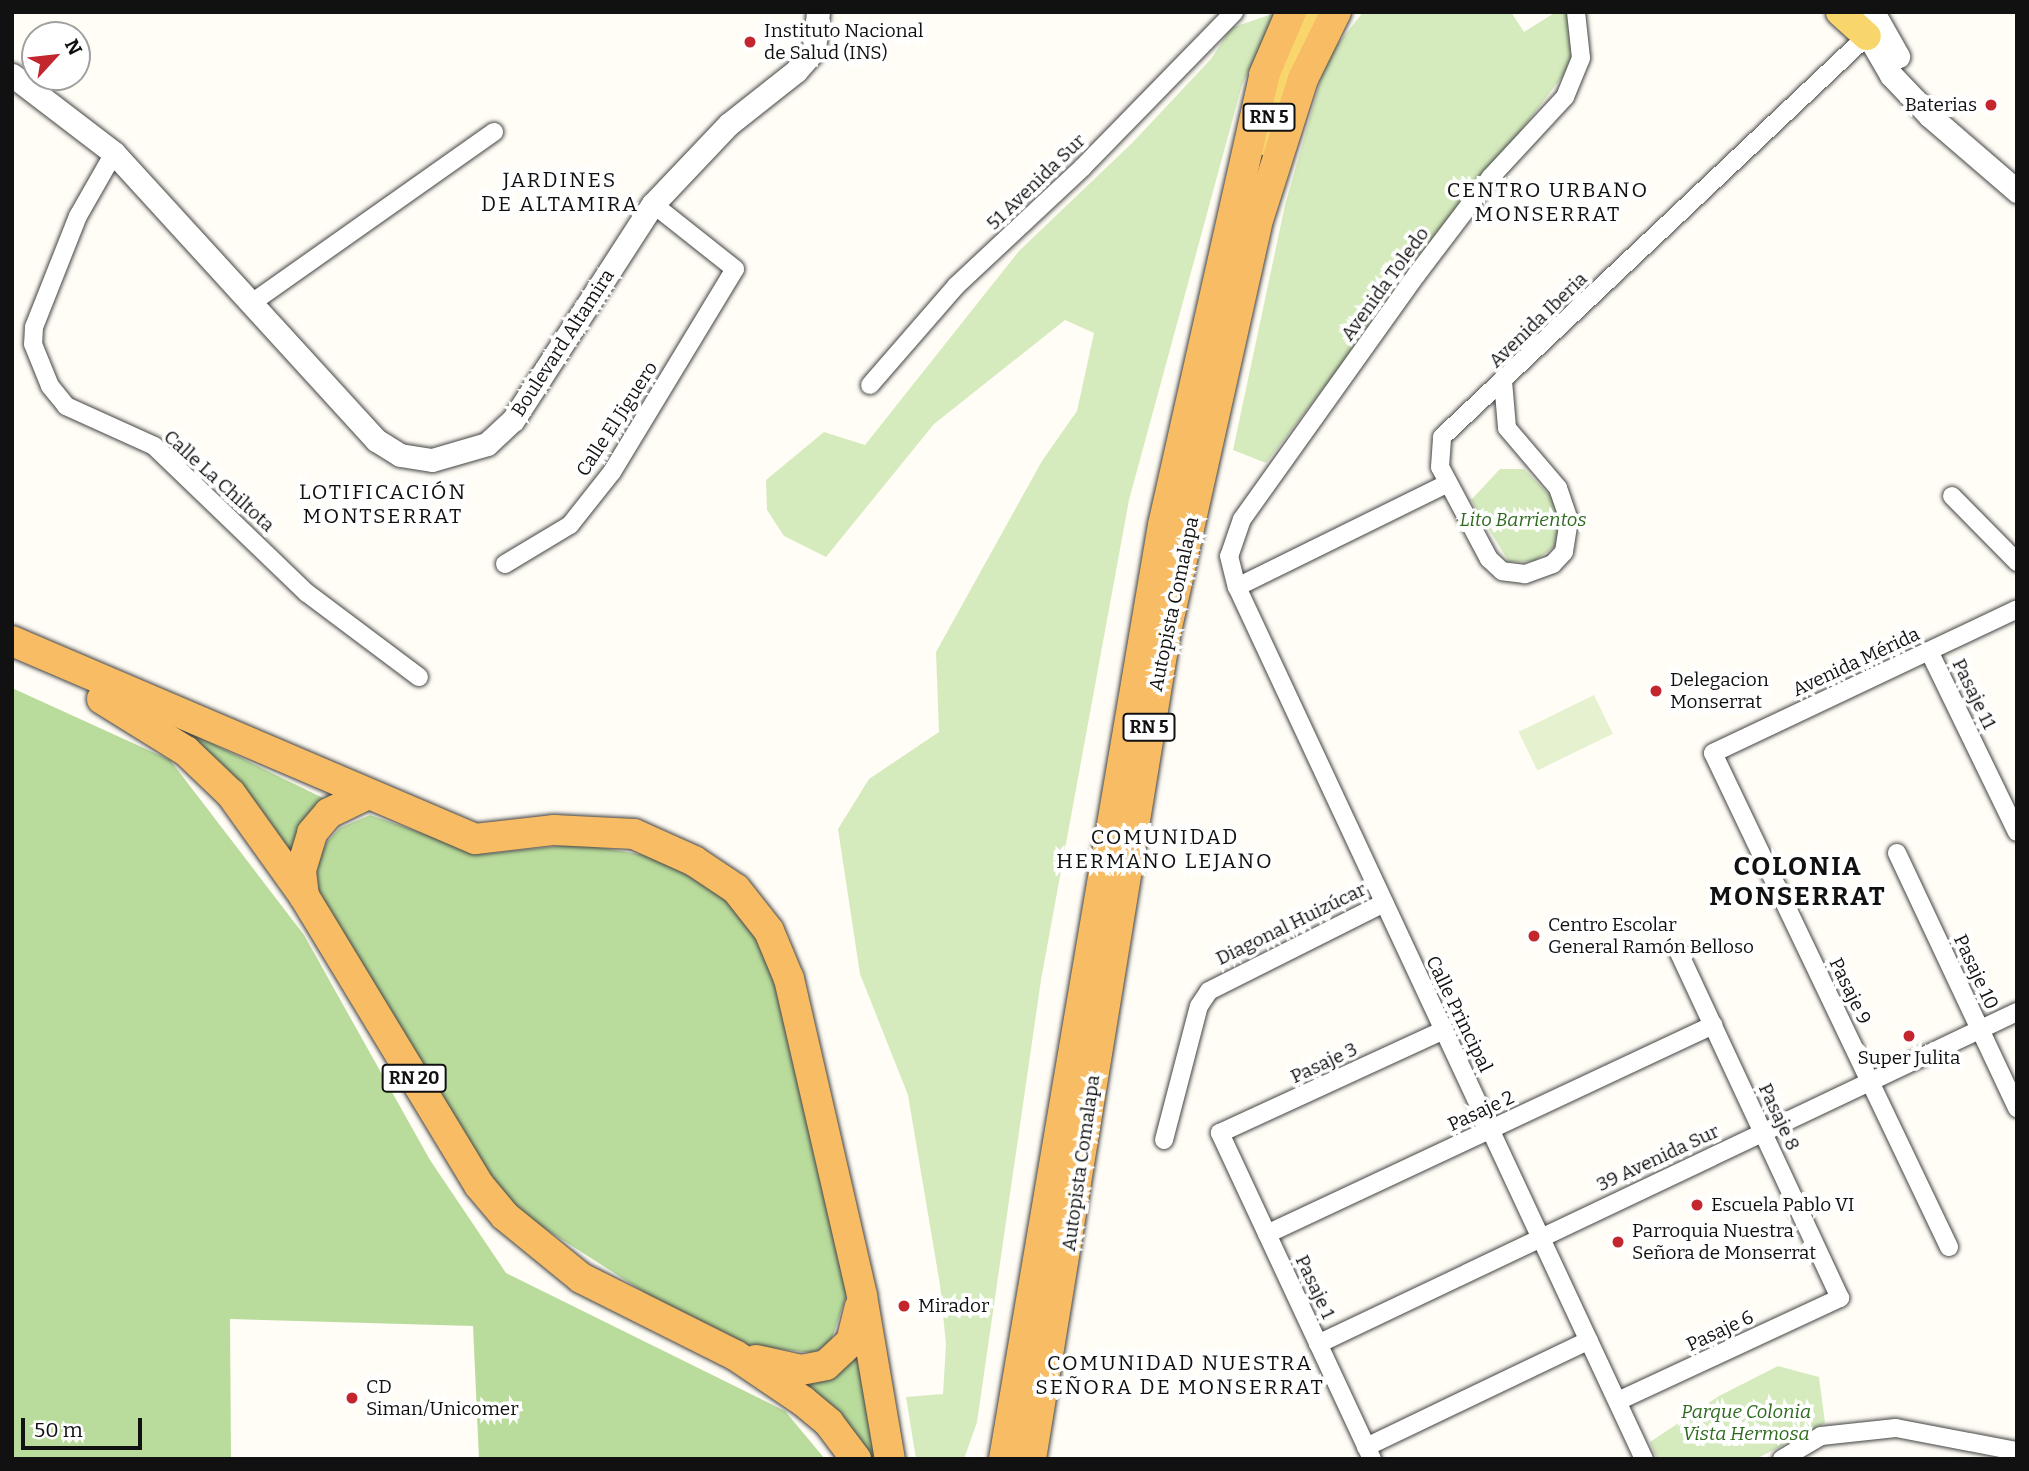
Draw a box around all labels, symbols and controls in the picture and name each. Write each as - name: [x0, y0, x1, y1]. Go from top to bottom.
- place label: Instituto Nacional de Salud (INS): [764, 20, 923, 64]
- north arrow: [21, 21, 91, 91]
- marker: Instituto Nacional de Salud (INS): [742, 34, 758, 50]
- text: N: [60, 35, 87, 59]
- place label: Baterias: [1905, 94, 1977, 116]
- marker: Baterias: [1983, 97, 1999, 113]
- road number: RN 5: [1241, 103, 1297, 132]
- street label: 51 Avenida Sur: [982, 129, 1090, 235]
- district label: JARDINES DE ALTAMIRA: [482, 167, 638, 217]
- district label: CENTRO URBANO MONSERRAT: [1448, 177, 1648, 227]
- street label: Avenida Toledo: [1336, 223, 1434, 345]
- street label: Boulevard Altamira: [507, 265, 619, 421]
- street label: Avenida Iberia: [1484, 268, 1592, 372]
- street label: Calle El Jiguero: [571, 357, 663, 481]
- street label: Calle La Chiltota: [159, 425, 279, 537]
- district label: LOTIFICACIÓN MONTSERRAT: [300, 479, 466, 529]
- park label: Lito Barrientos: [1460, 509, 1586, 531]
- street label: Autopista Comalapa: [1144, 515, 1204, 693]
- street label: Avenida Mérida: [1789, 623, 1923, 701]
- street label: Pasaje 11: [1947, 655, 2001, 733]
- place label: Delegacion Monserrat: [1670, 669, 1769, 713]
- marker: Delegacion Monserrat: [1648, 683, 1664, 699]
- road number: RN 5: [1121, 712, 1177, 742]
- district label: COMUNIDAD HERMANO LEJANO: [1058, 824, 1272, 874]
- district label: COLONIA MONSERRAT: [1710, 851, 1886, 912]
- street label: Diagonal Huizúcar: [1212, 878, 1370, 970]
- place label: Centro Escolar General Ramón Belloso: [1548, 914, 1754, 958]
- marker: Centro Escolar General Ramón Belloso: [1526, 928, 1542, 944]
- street label: Pasaje 10: [1949, 931, 2003, 1013]
- street label: Calle Principal: [1421, 952, 1497, 1076]
- street label: Pasaje 9: [1824, 954, 1876, 1028]
- marker: Super Julita: [1901, 1028, 1917, 1044]
- street label: Pasaje 3: [1287, 1038, 1361, 1088]
- place label: Super Julita: [1858, 1047, 1960, 1069]
- road number: RN 20: [381, 1064, 447, 1092]
- street label: Autopista Comalapa: [1057, 1073, 1105, 1253]
- street label: Pasaje 8: [1754, 1080, 1804, 1154]
- street label: Pasaje 2: [1444, 1086, 1518, 1136]
- street label: 39 Avenida Sur: [1593, 1120, 1723, 1196]
- place label: Escuela Pablo VI: [1711, 1194, 1854, 1216]
- marker: Escuela Pablo VI: [1689, 1197, 1705, 1213]
- place label: Parroquia Nuestra Señora de Monserrat: [1632, 1220, 1816, 1264]
- marker: Parroquia Nuestra Señora de Monserrat: [1610, 1234, 1626, 1250]
- street label: Pasaje 1: [1290, 1251, 1340, 1323]
- place label: Mirador: [918, 1295, 989, 1317]
- marker: Mirador: [896, 1298, 912, 1314]
- street label: Pasaje 6: [1683, 1306, 1757, 1356]
- district label: COMUNIDAD NUESTRA SEÑORA DE MONSERRAT: [1038, 1350, 1322, 1400]
- place label: CD Siman/Unicomer: [366, 1376, 519, 1420]
- marker: CD Siman/Unicomer: [344, 1390, 360, 1406]
- park label: Parque Colonia Vista Hermosa: [1681, 1401, 1811, 1445]
- scale bar: [24, 1404, 145, 1448]
- text: 50 m: [34, 1417, 83, 1443]

